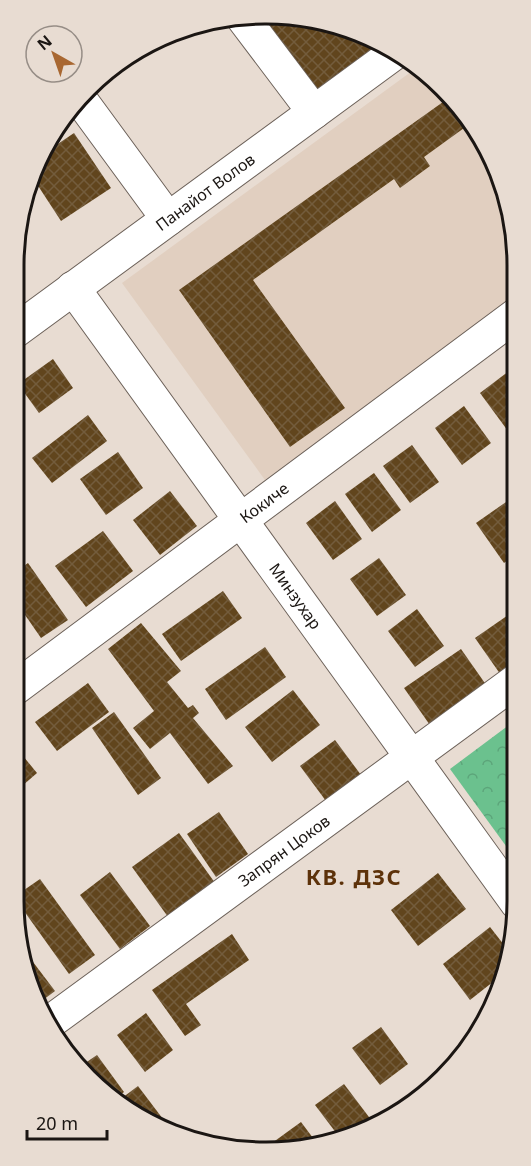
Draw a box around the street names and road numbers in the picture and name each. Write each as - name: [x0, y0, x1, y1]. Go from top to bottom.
- street label: Панайот Волов: [151, 148, 259, 236]
- street label: Кокиче: [235, 477, 293, 528]
- street label: Минзухар: [264, 559, 327, 634]
- street label: Запрян Цоков: [234, 810, 334, 892]

